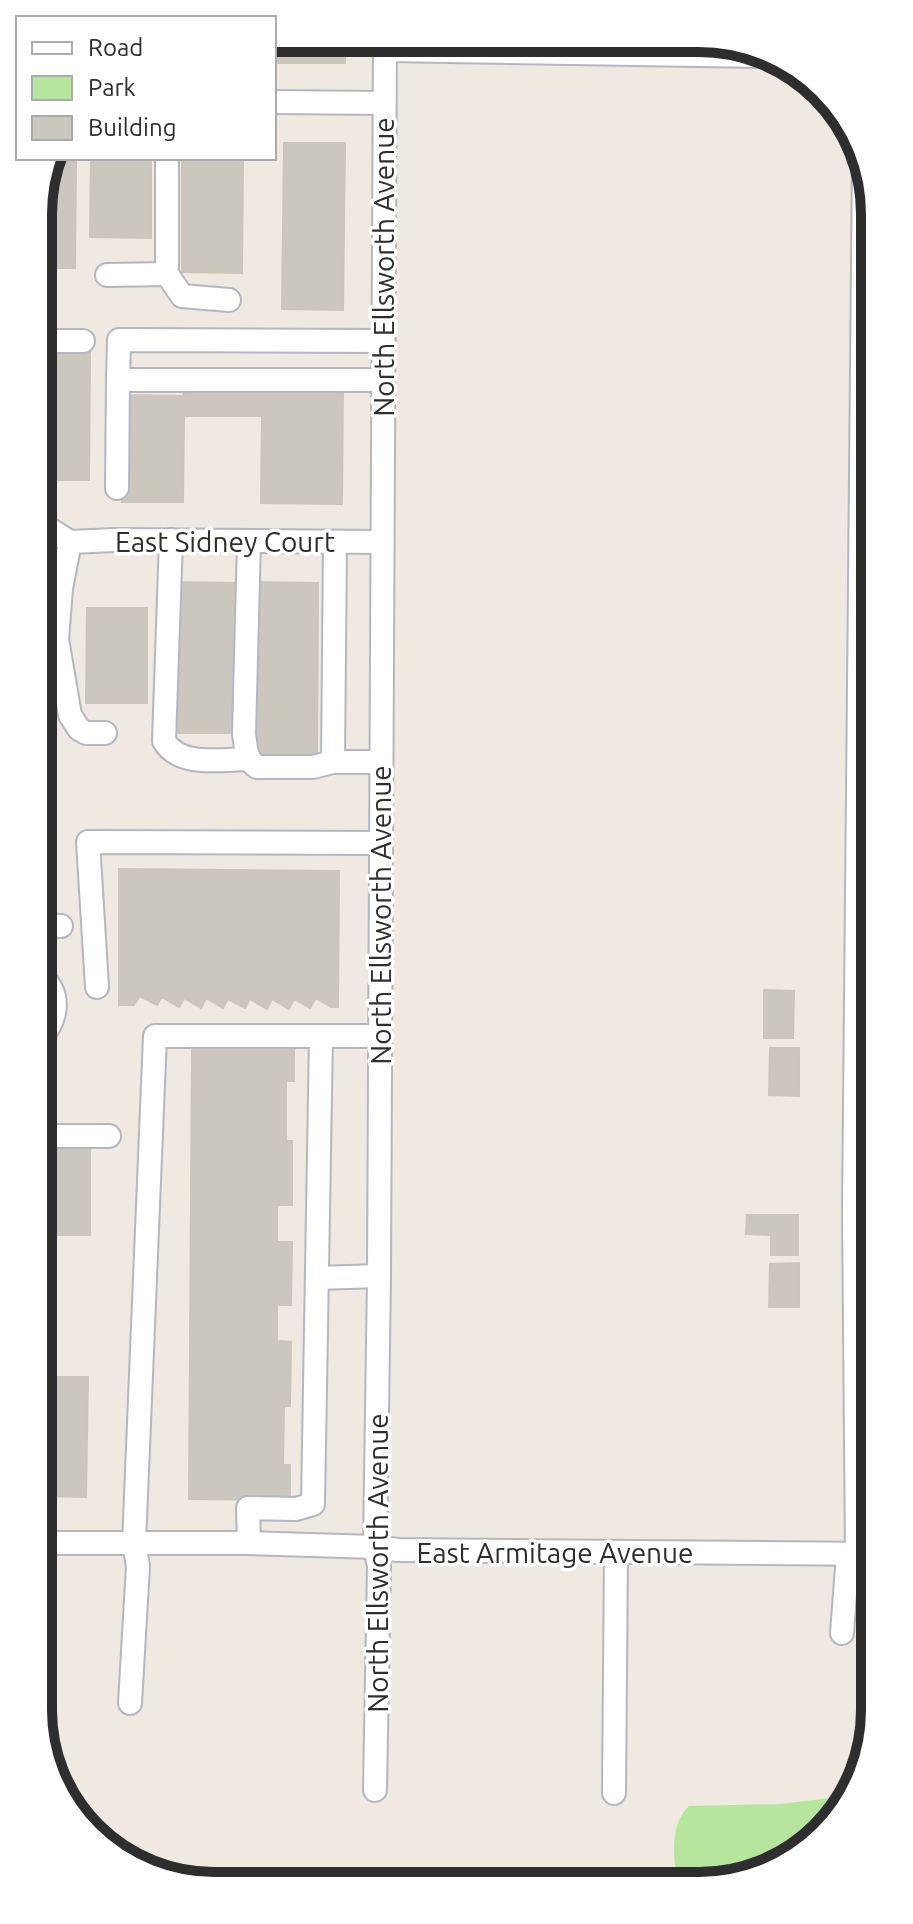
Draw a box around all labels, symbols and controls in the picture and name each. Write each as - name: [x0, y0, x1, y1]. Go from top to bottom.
- legend: [16, 16, 276, 160]
- text: Road: [88, 34, 143, 61]
- text: Park: [88, 74, 136, 101]
- text: Building: [88, 114, 176, 141]
- street label: North Ellsworth Avenue: [368, 117, 399, 417]
- street label: East Sidney Court: [115, 526, 335, 557]
- street label: North Ellsworth Avenue: [365, 765, 396, 1065]
- street label: North Ellsworth Avenue: [362, 1413, 393, 1713]
- street label: East Armitage Avenue: [416, 1537, 694, 1568]

